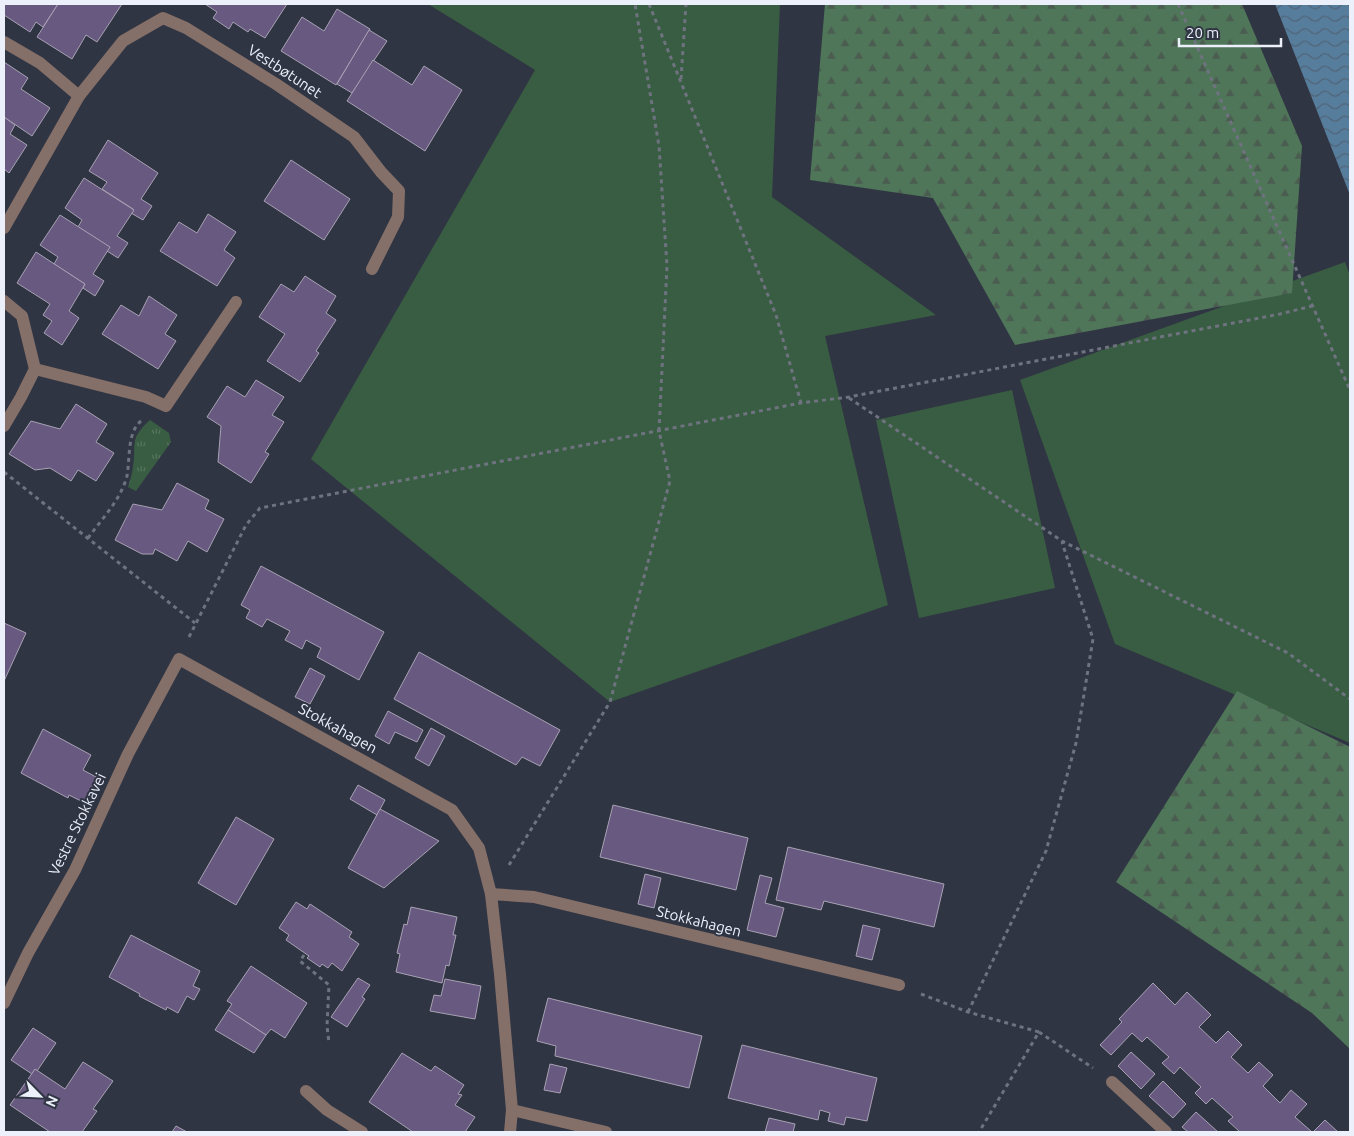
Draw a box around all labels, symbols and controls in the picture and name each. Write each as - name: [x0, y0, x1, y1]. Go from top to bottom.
- scale bar: [1179, 15, 1282, 47]
- text: 20 m: [1186, 24, 1219, 41]
- street label: Vestbøtunet: [245, 41, 325, 101]
- street label: Stokkahagen: [296, 699, 380, 757]
- street label: Vestre Stokkavei: [45, 770, 109, 878]
- street label: Stokkahagen: [655, 902, 743, 940]
- north arrow: [15, 1071, 65, 1121]
- text: N: [42, 1093, 61, 1109]

